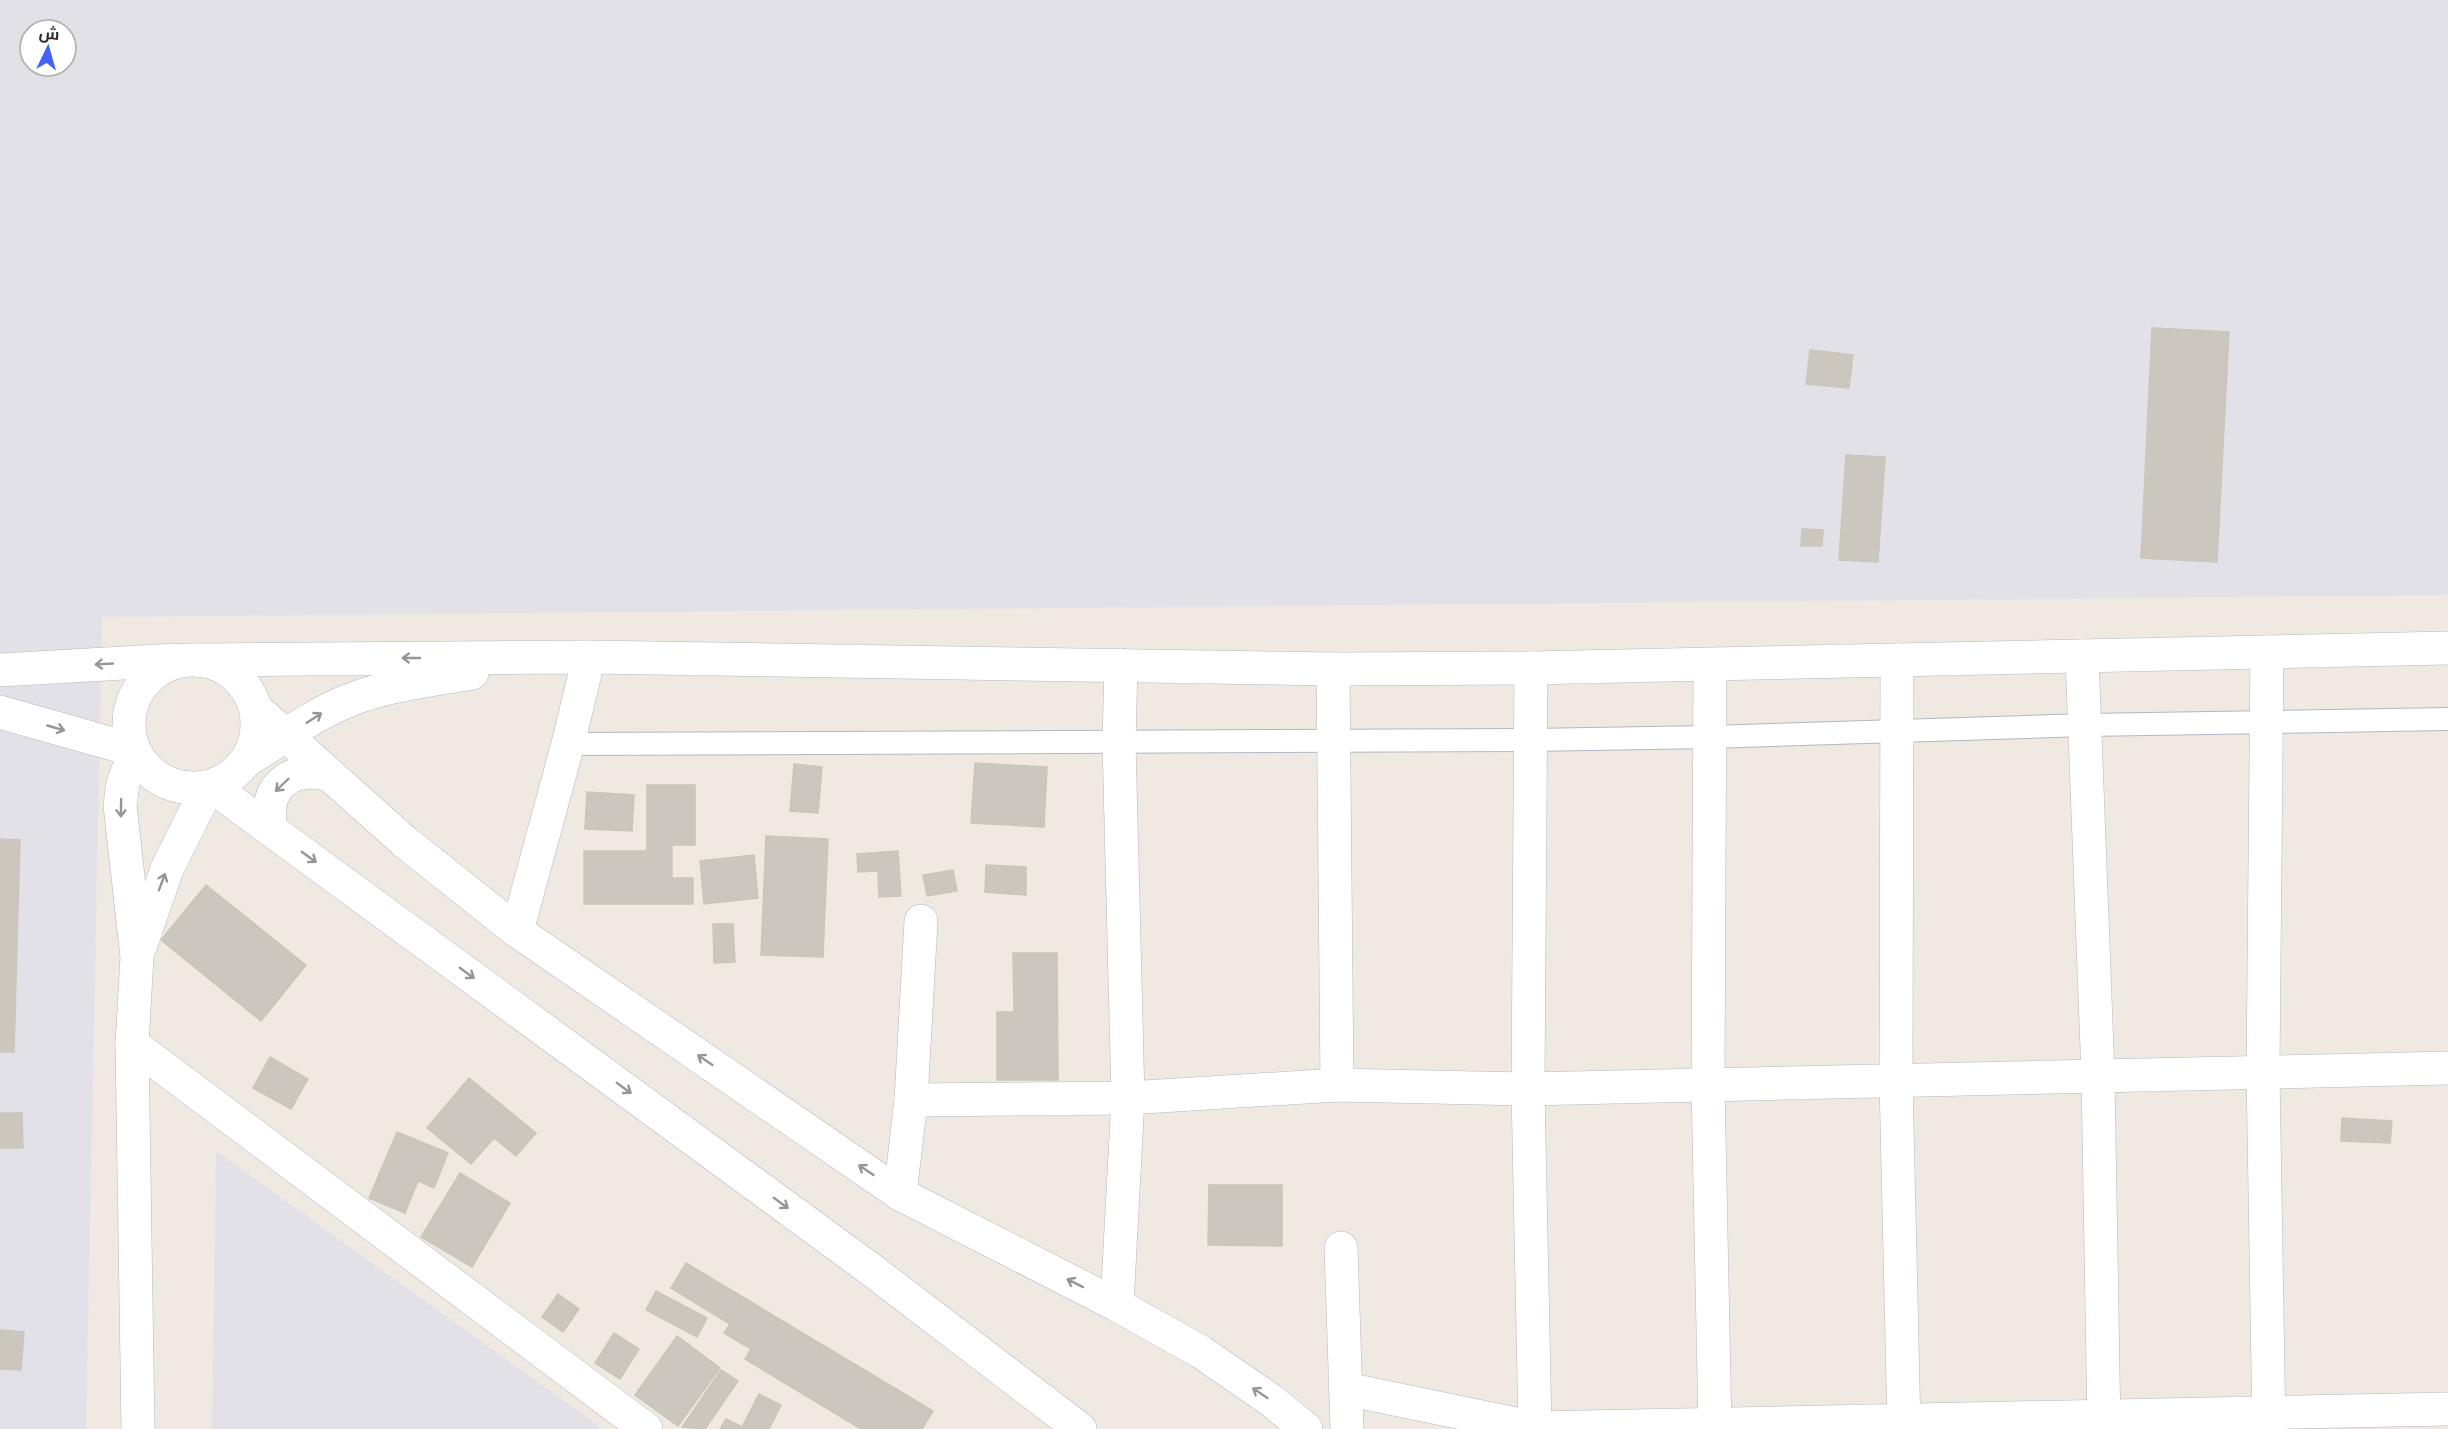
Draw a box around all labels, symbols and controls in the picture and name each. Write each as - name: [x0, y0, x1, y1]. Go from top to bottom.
- north arrow: [18, 18, 78, 78]
- text: ش: [38, 20, 61, 46]
- one-way arrow: [401, 652, 421, 664]
- one-way arrow: [95, 659, 115, 670]
- one-way arrow: [305, 712, 322, 725]
- one-way arrow: [46, 723, 65, 734]
- one-way arrow: [275, 777, 290, 792]
- one-way arrow: [115, 797, 127, 817]
- one-way arrow: [301, 851, 317, 864]
- one-way arrow: [157, 873, 168, 892]
- one-way arrow: [458, 967, 474, 979]
- one-way arrow: [698, 1054, 714, 1066]
- one-way arrow: [615, 1082, 631, 1094]
- one-way arrow: [859, 1164, 875, 1176]
- one-way arrow: [773, 1197, 789, 1210]
- one-way arrow: [1066, 1277, 1084, 1288]
- one-way arrow: [1253, 1387, 1269, 1399]

